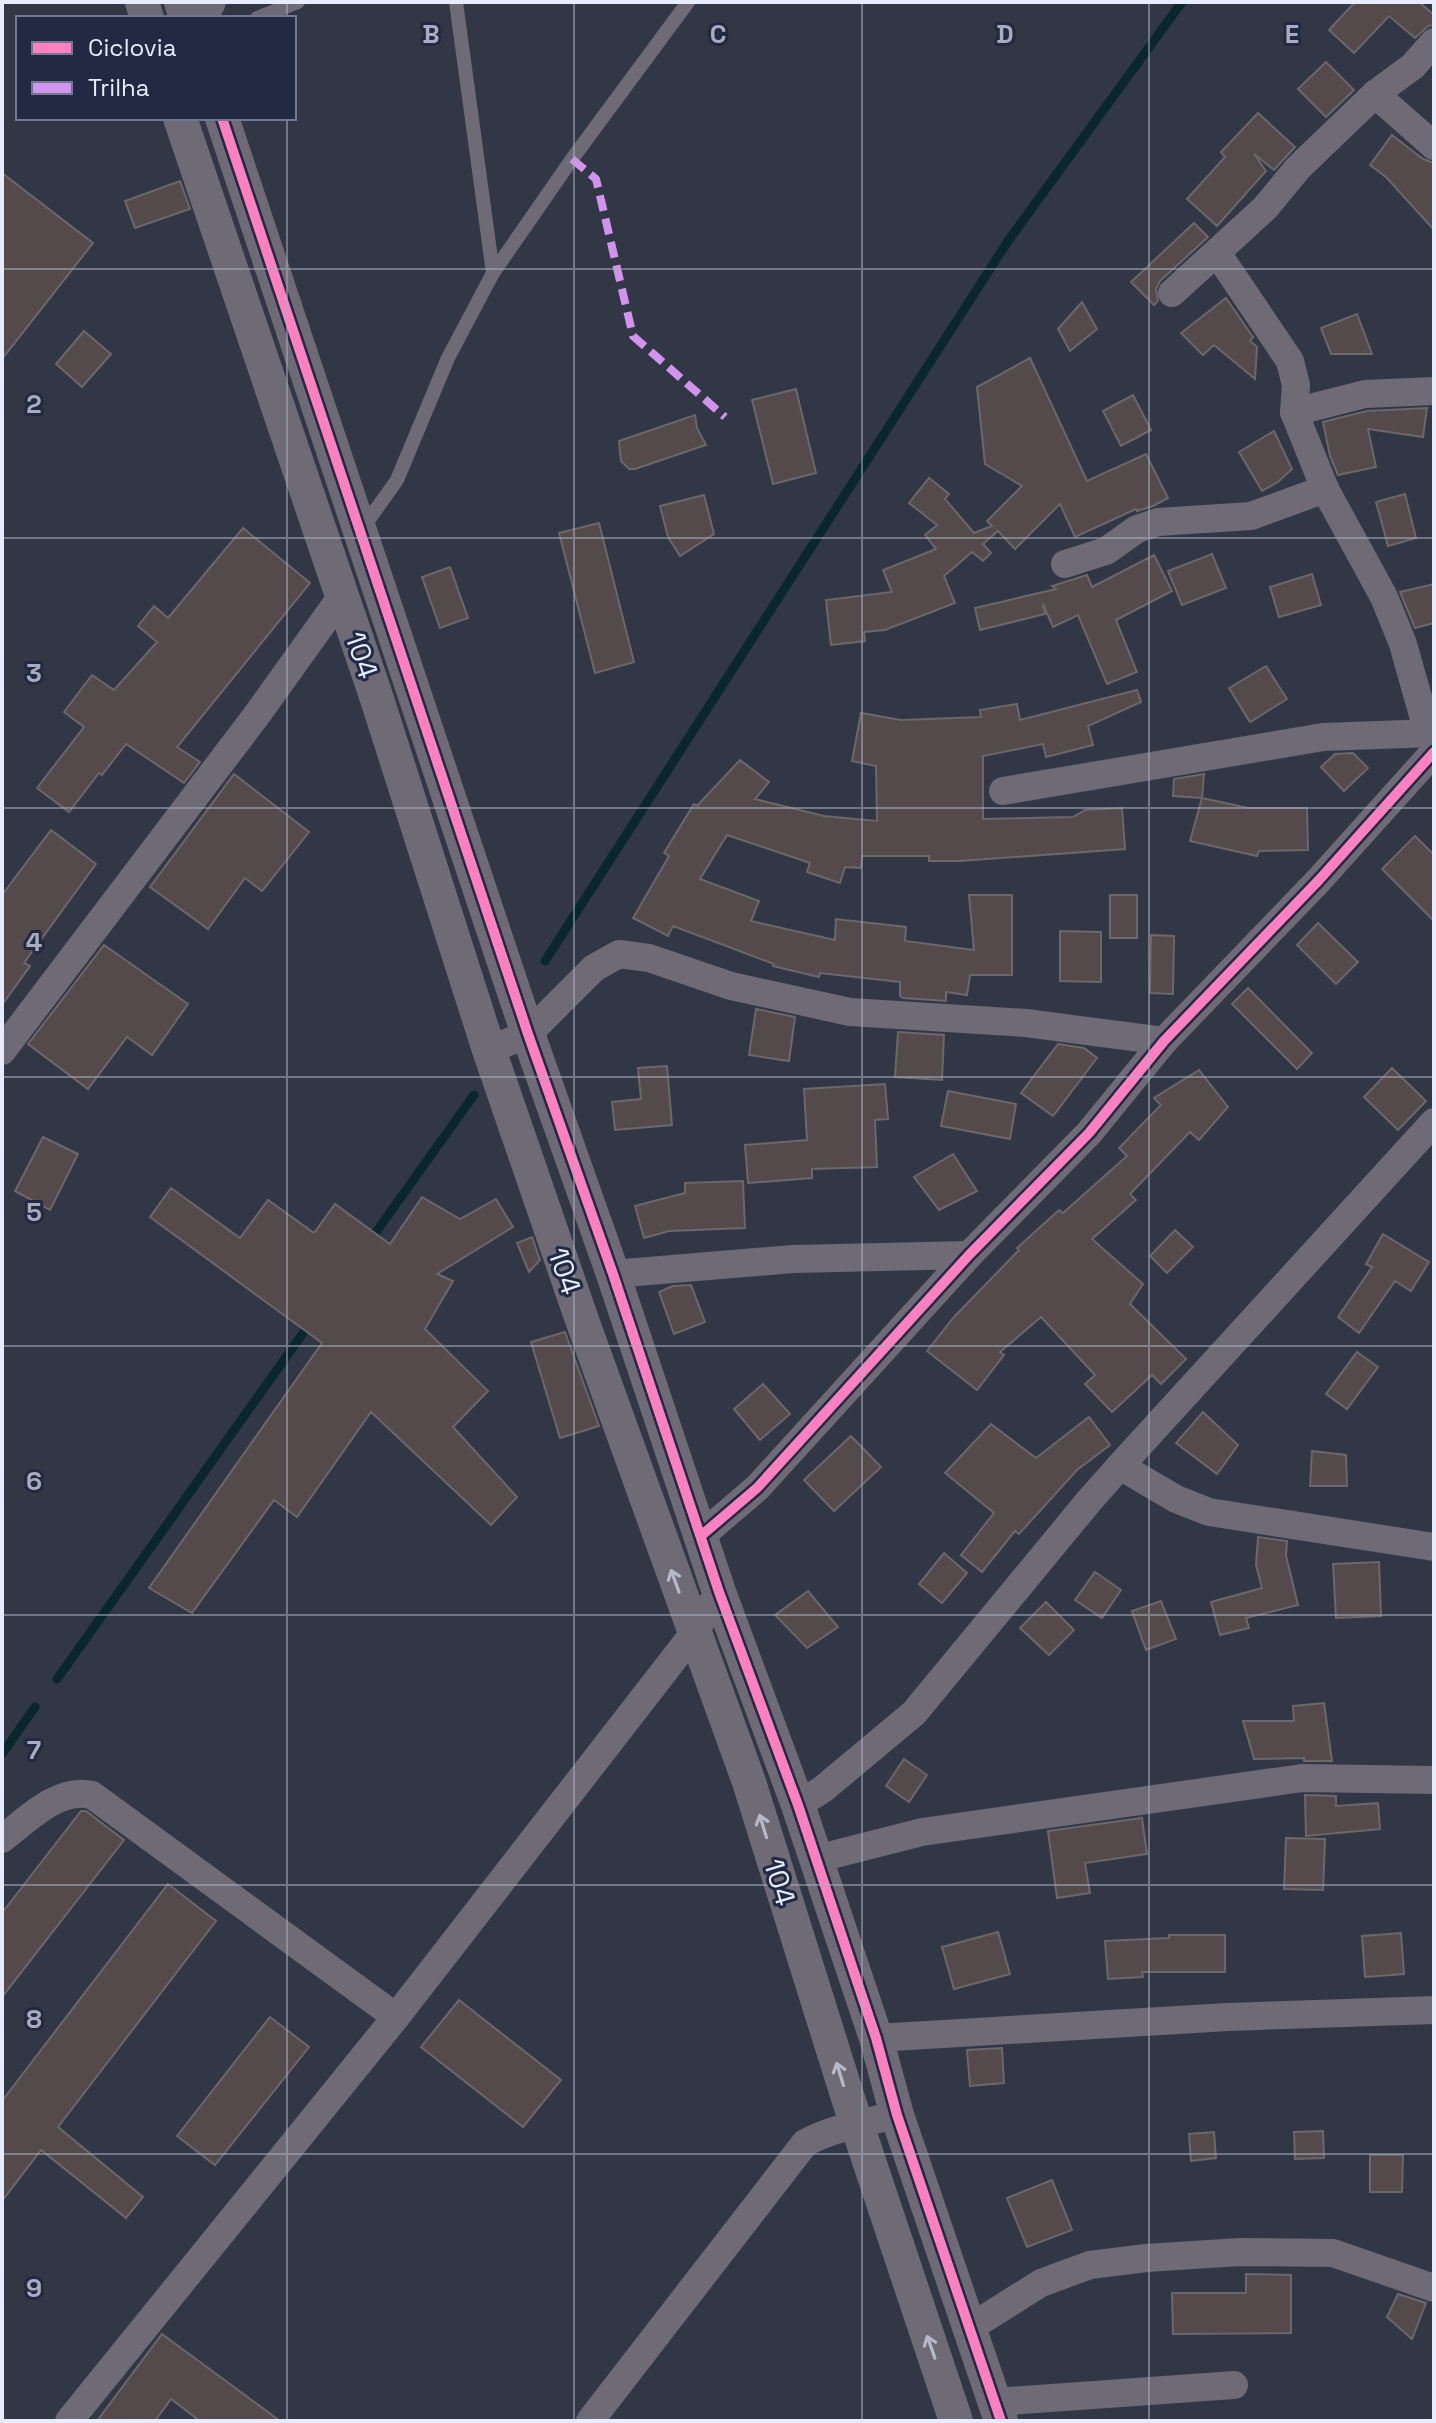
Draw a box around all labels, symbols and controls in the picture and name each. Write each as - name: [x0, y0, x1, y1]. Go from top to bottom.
- legend: [16, 16, 296, 120]
- text: B: [422, 17, 440, 51]
- text: C: [710, 17, 726, 51]
- text: D: [996, 17, 1014, 51]
- text: E: [1285, 17, 1299, 51]
- text: Ciclovia: [88, 32, 177, 63]
- text: Trilha: [88, 72, 150, 103]
- text: 2: [26, 387, 42, 421]
- street label: 104: [337, 627, 387, 683]
- text: 3: [26, 656, 42, 690]
- text: 4: [26, 925, 42, 959]
- text: 5: [26, 1195, 42, 1229]
- street label: 104: [540, 1243, 590, 1299]
- text: 6: [26, 1464, 42, 1498]
- one-way arrow: [667, 1569, 681, 1594]
- text: 7: [27, 1733, 41, 1767]
- one-way arrow: [754, 1813, 769, 1838]
- street label: 104: [756, 1854, 804, 1910]
- text: 8: [26, 2002, 42, 2036]
- one-way arrow: [832, 2062, 846, 2087]
- text: 9: [26, 2271, 42, 2305]
- one-way arrow: [923, 2335, 938, 2360]

